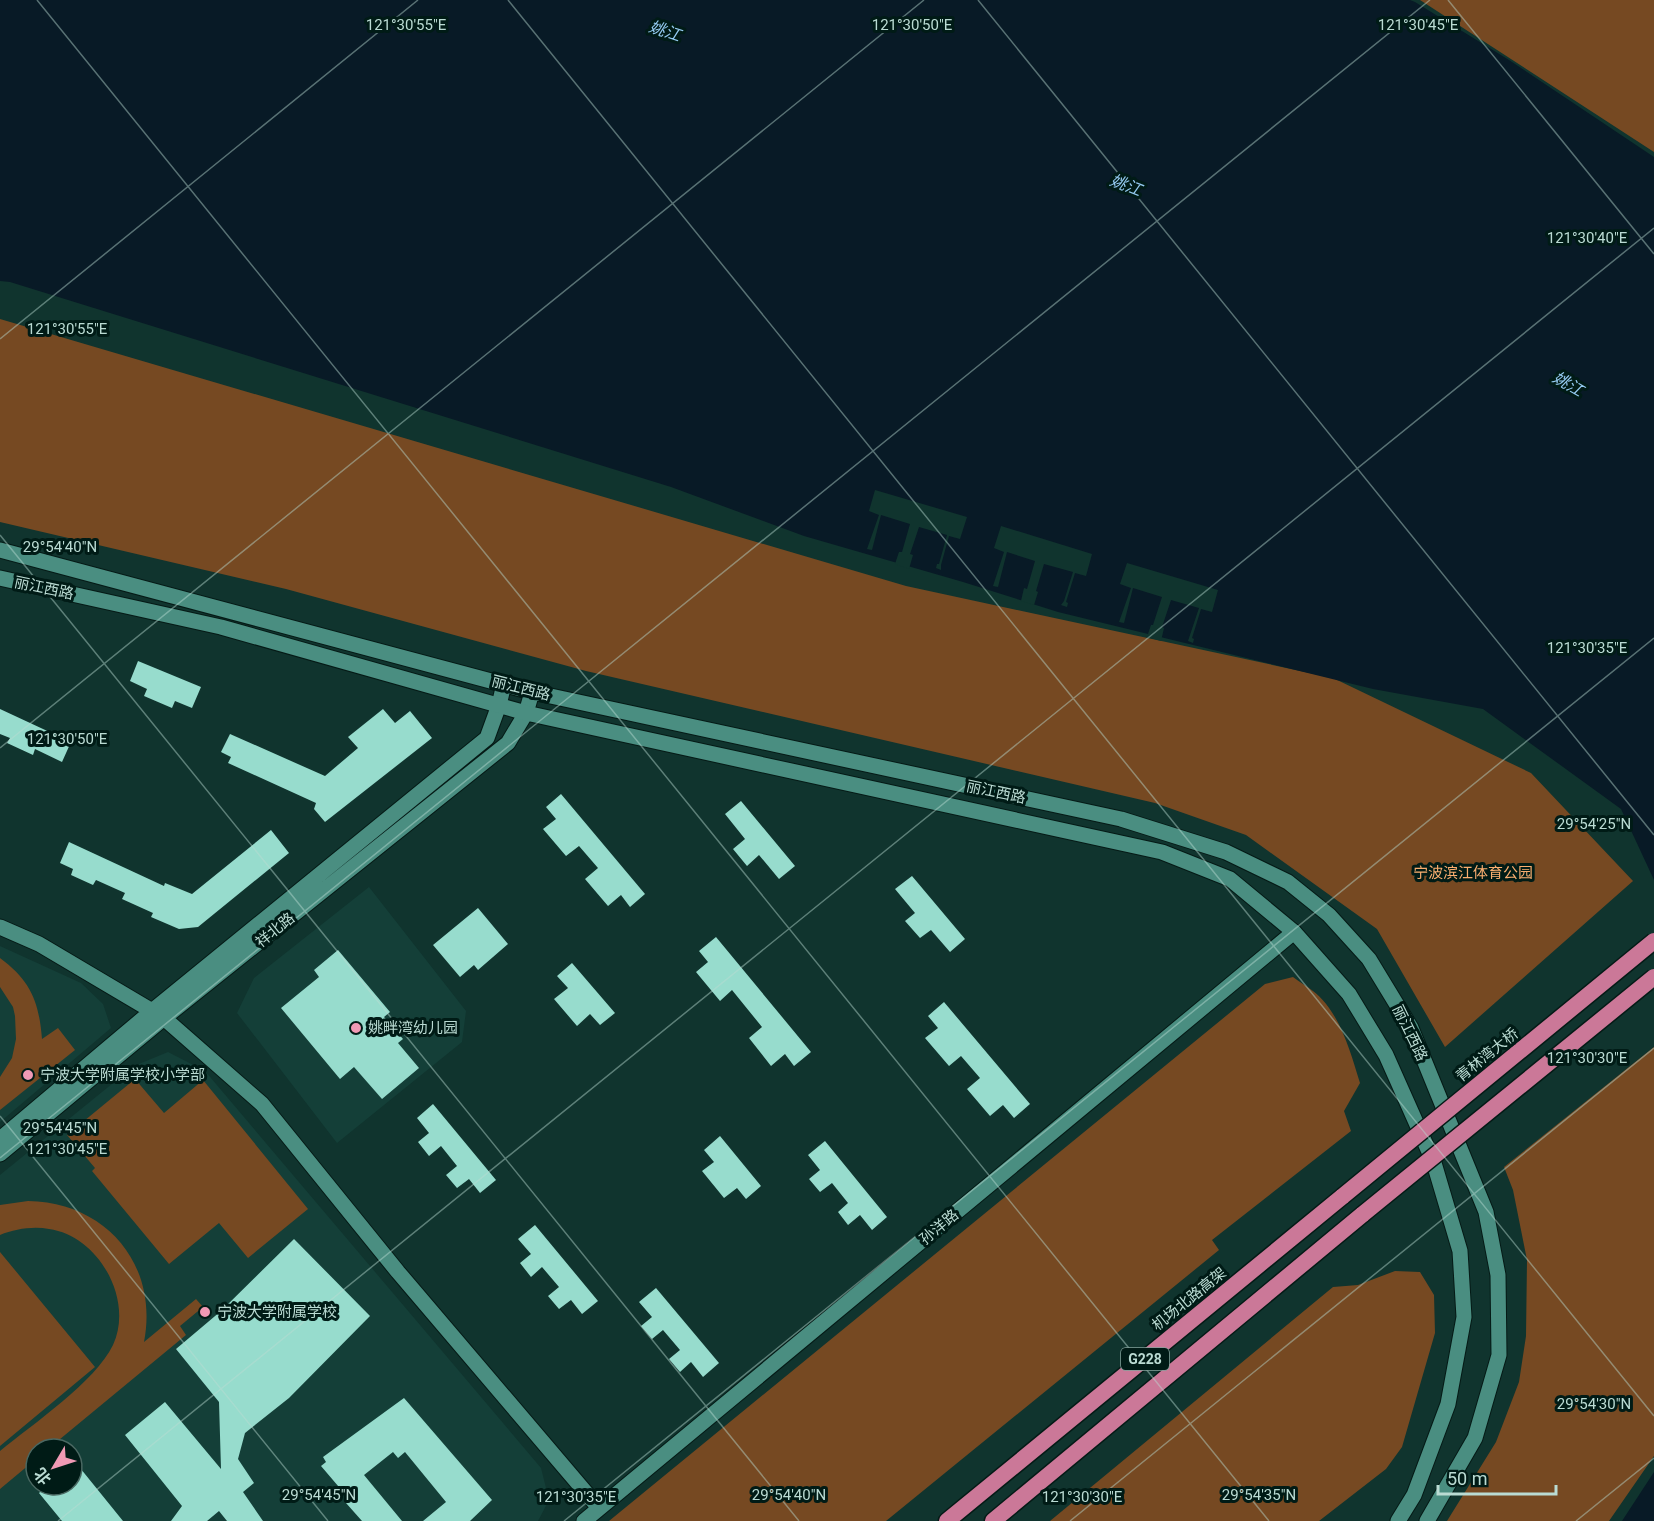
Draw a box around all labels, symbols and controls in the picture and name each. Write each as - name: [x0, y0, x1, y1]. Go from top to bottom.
- text: 121°30'55"E: [366, 16, 447, 34]
- text: 121°30'50"E: [872, 16, 953, 34]
- text: 121°30'45"E: [1378, 16, 1459, 34]
- water label: 姚江: [647, 17, 685, 46]
- water label: 姚江: [1108, 170, 1146, 200]
- text: 121°30'40"E: [1547, 229, 1628, 247]
- text: 121°30'55"E: [27, 320, 108, 338]
- water label: 姚江: [1549, 368, 1588, 401]
- text: 29°54'40"N: [23, 538, 97, 556]
- street label: 丽江西路: [13, 573, 75, 603]
- text: 121°30'35"E: [1547, 639, 1628, 657]
- street label: 丽江西路: [490, 672, 552, 704]
- text: 121°30'50"E: [27, 730, 108, 748]
- street label: 丽江西路: [965, 777, 1027, 807]
- text: 29°54'25"N: [1557, 815, 1631, 833]
- park label: 宁波滨江体育公园: [1413, 864, 1533, 882]
- street label: 祥北路: [252, 909, 298, 951]
- street label: 丽江西路: [1389, 1002, 1431, 1064]
- place label: 姚畔湾幼儿园: [368, 1019, 458, 1037]
- marker: 姚畔湾幼儿园: [349, 1021, 363, 1035]
- street label: 青林湾大桥: [1452, 1024, 1522, 1086]
- text: 121°30'30"E: [1547, 1049, 1628, 1067]
- place label: 宁波大学附属学校小学部: [40, 1066, 205, 1084]
- marker: 宁波大学附属学校小学部: [21, 1068, 35, 1082]
- text: 29°54'45"N: [23, 1119, 97, 1137]
- text: 121°30'45"E: [27, 1140, 108, 1158]
- street label: 孙洋路: [916, 1206, 962, 1248]
- street label: 机场北路高架: [1148, 1264, 1230, 1334]
- place label: 宁波大学附属学校: [217, 1303, 337, 1321]
- marker: 宁波大学附属学校: [198, 1305, 212, 1319]
- road number: G228: [1121, 1348, 1169, 1370]
- text: 29°54'30"N: [1557, 1395, 1631, 1413]
- north arrow: [24, 1437, 84, 1497]
- scale bar: [1438, 1458, 1556, 1496]
- text: 北: [30, 1464, 55, 1488]
- text: 50 m: [1447, 1468, 1487, 1489]
- text: 29°54'45"N: [282, 1486, 356, 1504]
- text: 29°54'40"N: [752, 1486, 826, 1504]
- text: 29°54'35"N: [1222, 1486, 1296, 1504]
- text: 121°30'35"E: [536, 1488, 617, 1506]
- text: 121°30'30"E: [1042, 1488, 1123, 1506]

